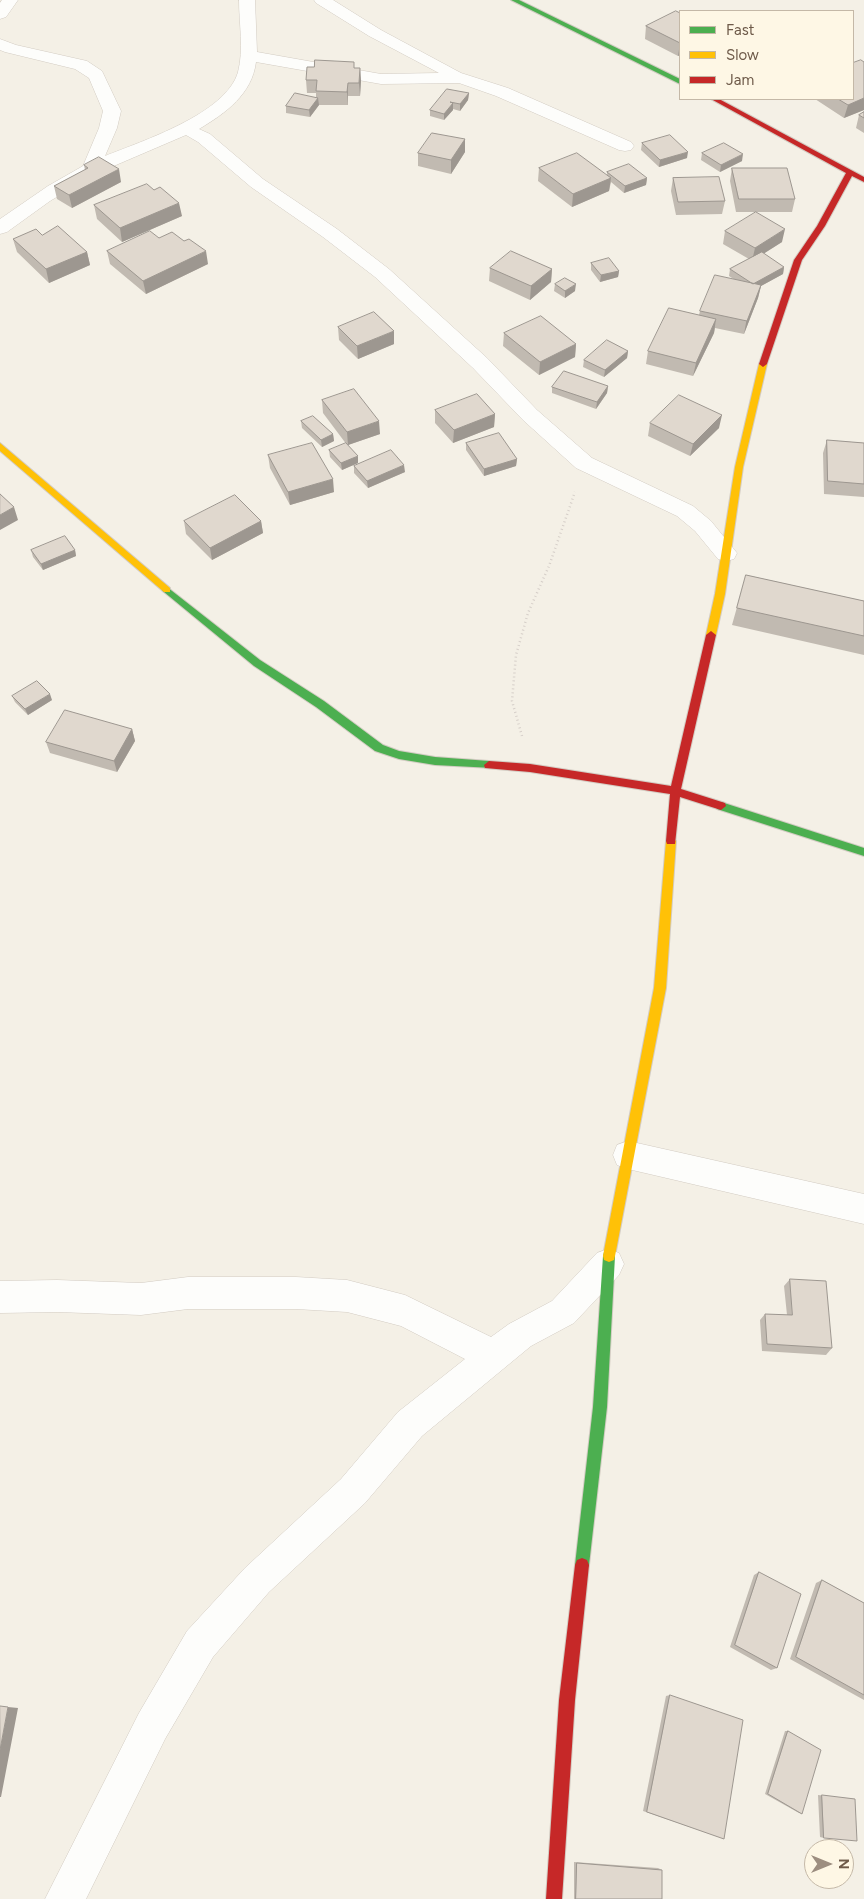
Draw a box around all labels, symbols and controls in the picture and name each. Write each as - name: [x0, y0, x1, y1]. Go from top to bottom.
- legend: [679, 10, 854, 100]
- text: Fast: [726, 21, 754, 39]
- text: Slow: [726, 46, 759, 64]
- text: Jam: [726, 71, 754, 89]
- north arrow: [804, 1839, 854, 1889]
- text: N: [835, 1859, 852, 1869]

